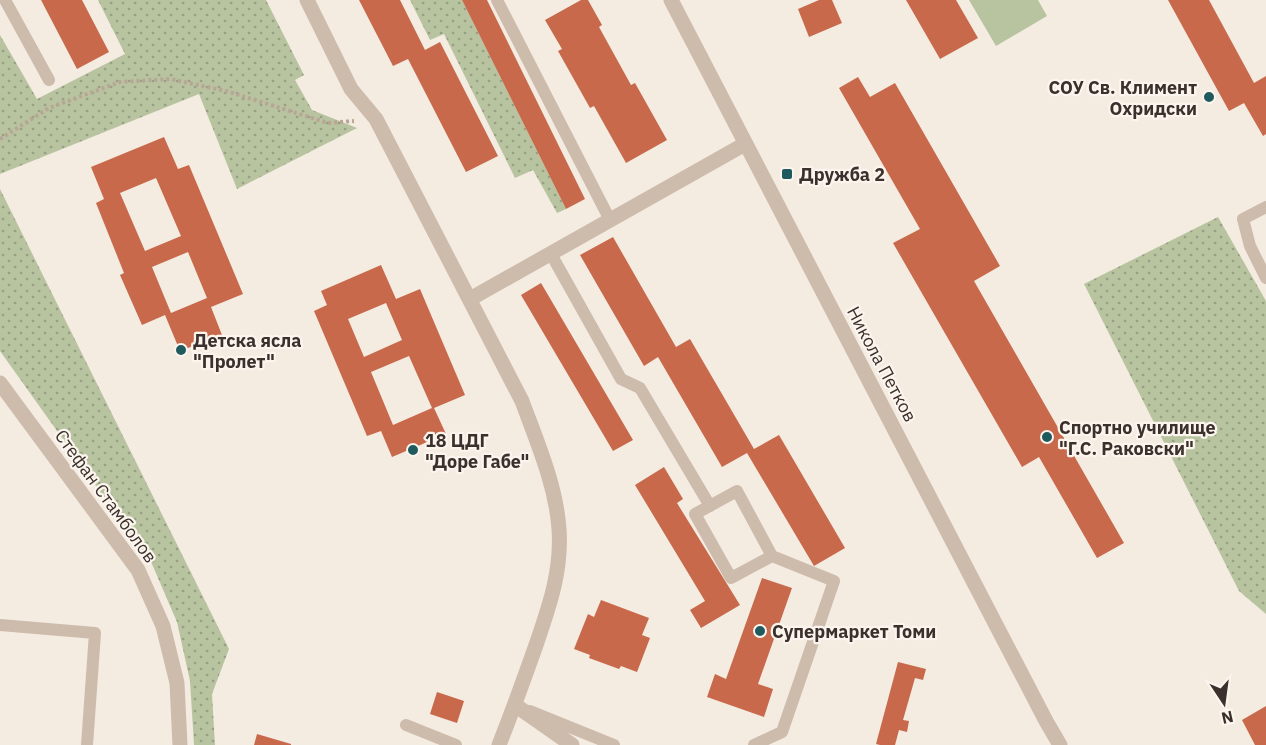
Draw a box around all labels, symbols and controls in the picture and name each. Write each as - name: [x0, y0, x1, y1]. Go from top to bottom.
- place label: СОУ Св. Климент Охридски: [1049, 76, 1197, 120]
- marker: СОУ Св. Климент Охридски: [1202, 90, 1216, 104]
- place label: Дружба 2: [799, 163, 885, 186]
- marker: Дружба 2: [780, 167, 794, 181]
- street label: Никола Петков: [842, 302, 922, 426]
- place label: Детска ясла "Пролет": [193, 329, 302, 373]
- marker: Детска ясла "Пролет": [174, 343, 188, 357]
- place label: Спортно училище "Г.С. Раковски": [1059, 416, 1216, 460]
- street label: Стефан Стамболов: [50, 425, 162, 567]
- place label: 18 ЦДГ "Доре Габе": [425, 429, 529, 473]
- marker: Спортно училище "Г.С. Раковски": [1040, 430, 1054, 444]
- marker: 18 ЦДГ "Доре Габе": [406, 443, 420, 457]
- place label: Супермаркет Томи: [772, 620, 936, 643]
- marker: Супермаркет Томи: [753, 624, 767, 638]
- north arrow: [1194, 673, 1254, 733]
- text: N: [1219, 707, 1235, 729]

